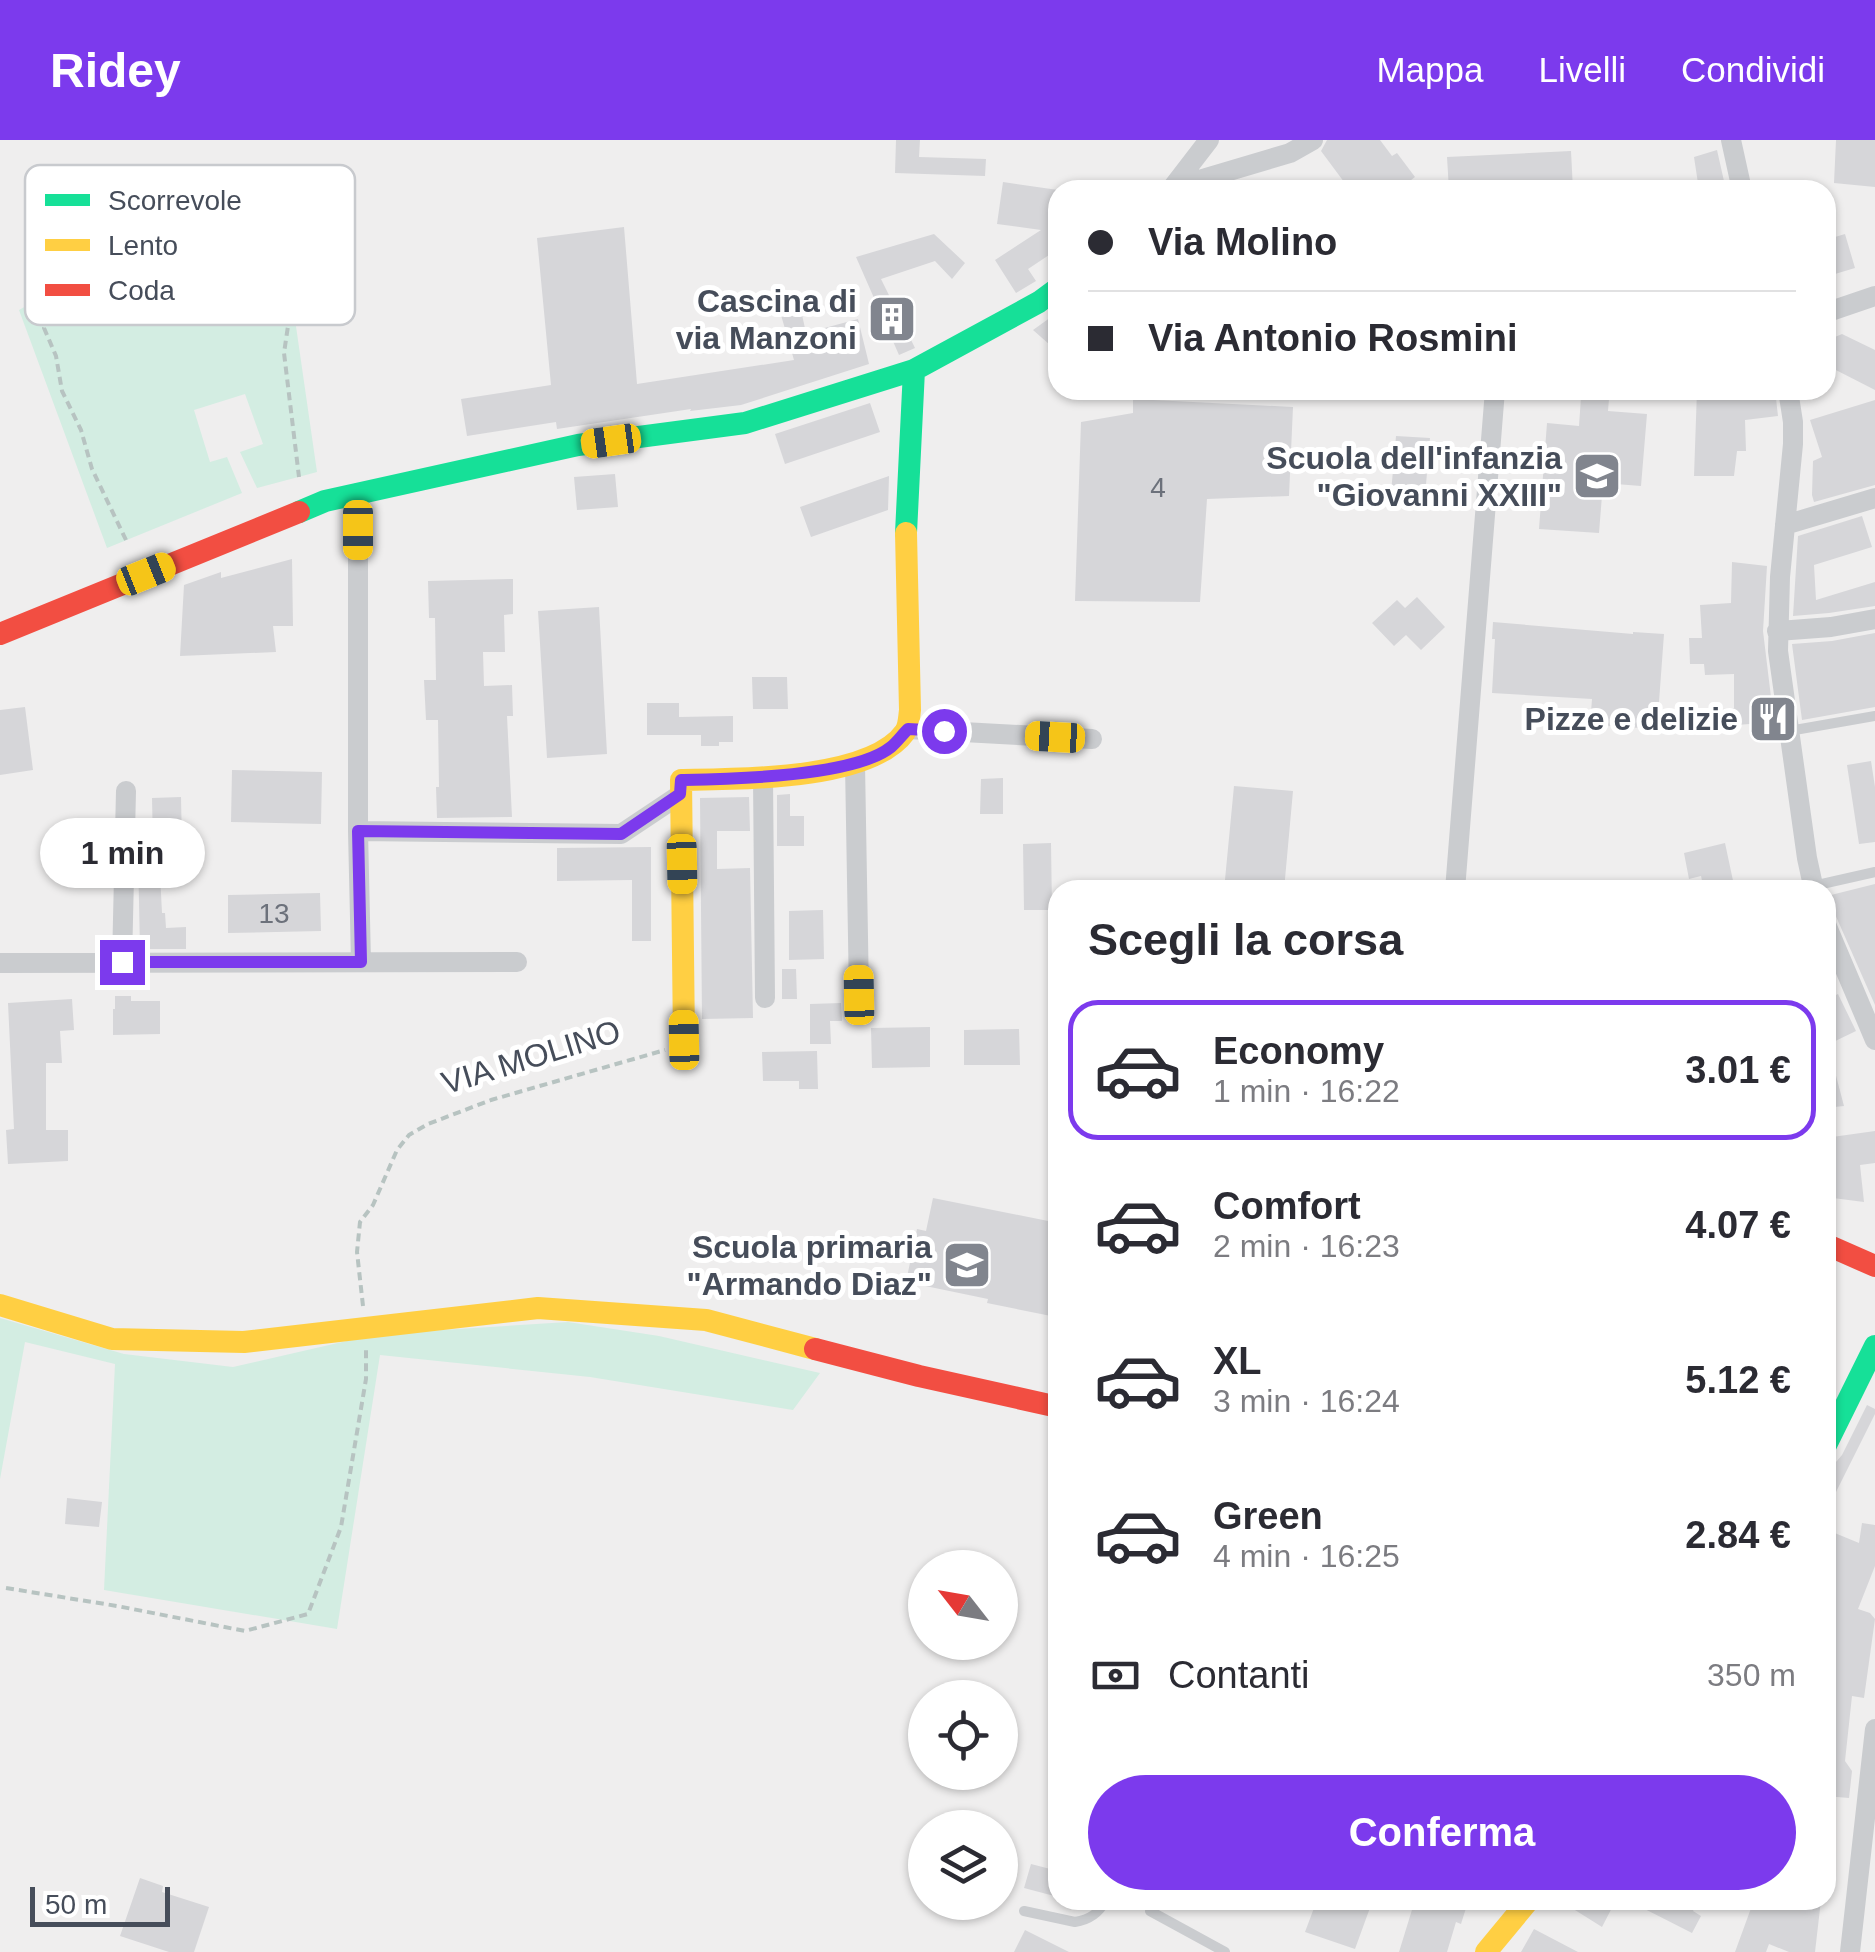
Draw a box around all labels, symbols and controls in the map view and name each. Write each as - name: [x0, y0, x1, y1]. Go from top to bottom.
- text: Ridey: [50, 44, 181, 97]
- text: Mappa: [1376, 50, 1483, 89]
- text: Livelli: [1538, 50, 1626, 89]
- text: Condividi: [1681, 50, 1825, 89]
- legend: [25, 165, 355, 325]
- text: Scorrevole: [108, 185, 242, 216]
- text: Via Molino: [1148, 221, 1337, 263]
- text: Lento: [108, 230, 178, 261]
- text: Coda: [108, 275, 175, 306]
- place label: Cascina di via Manzoni: [676, 283, 857, 356]
- building icon: Cascina di via Manzoni: [866, 293, 918, 345]
- text: Via Antonio Rosmini: [1148, 317, 1517, 359]
- car: [579, 422, 643, 460]
- place label: Scuola dell'infanzia "Giovanni XXIII": [1266, 440, 1562, 513]
- school or university icon: Scuola dell'infanzia "Giovanni XXIII": [1571, 450, 1623, 502]
- house number: 4: [1150, 472, 1166, 503]
- car: [343, 500, 373, 560]
- car: [113, 549, 179, 599]
- restaurant icon: Pizze e delizie: [1747, 693, 1799, 745]
- place label: Pizze e delizie: [1525, 701, 1738, 737]
- route start: [922, 709, 967, 754]
- car: [1024, 720, 1086, 754]
- callout: 1 min: [39, 817, 204, 887]
- car: [666, 834, 698, 894]
- text: 1 min: [81, 835, 164, 871]
- house number: 13: [258, 898, 290, 929]
- text: Scegli la corsa: [1088, 914, 1403, 965]
- route end: [100, 940, 145, 985]
- car: [843, 965, 875, 1025]
- car: [668, 1010, 700, 1070]
- street label: VIA MOLINO: [437, 1013, 625, 1101]
- icon: car: [1093, 1025, 1183, 1115]
- text: Economy: [1213, 1030, 1384, 1072]
- text: 3.01 €: [1685, 1049, 1791, 1091]
- text: 1 min · 16:22: [1213, 1073, 1400, 1109]
- icon: car: [1093, 1180, 1183, 1270]
- text: Comfort: [1213, 1185, 1361, 1227]
- text: 4.07 €: [1685, 1204, 1791, 1246]
- text: 2 min · 16:23: [1213, 1228, 1400, 1264]
- place label: Scuola primaria "Armando Diaz": [687, 1229, 932, 1302]
- school or university icon: Scuola primaria "Armando Diaz": [941, 1239, 993, 1291]
- icon: car: [1093, 1335, 1183, 1425]
- text: XL: [1213, 1340, 1262, 1382]
- text: 5.12 €: [1685, 1359, 1791, 1401]
- text: 3 min · 16:24: [1213, 1383, 1400, 1419]
- icon: car: [1093, 1490, 1183, 1580]
- text: Green: [1213, 1495, 1323, 1537]
- text: 2.84 €: [1685, 1514, 1791, 1556]
- text: 4 min · 16:25: [1213, 1538, 1400, 1574]
- north arrow: [908, 1550, 1018, 1660]
- map controls: [908, 1550, 1018, 1920]
- icon: cash: [1088, 1648, 1143, 1703]
- text: Contanti: [1168, 1654, 1310, 1696]
- text: 350 m: [1707, 1657, 1796, 1693]
- button: locate: [908, 1680, 1018, 1790]
- button: Conferma: [1088, 1775, 1796, 1890]
- button: layers: [908, 1810, 1018, 1920]
- scale bar: [30, 1882, 170, 1926]
- text: 50 m: [45, 1889, 107, 1920]

